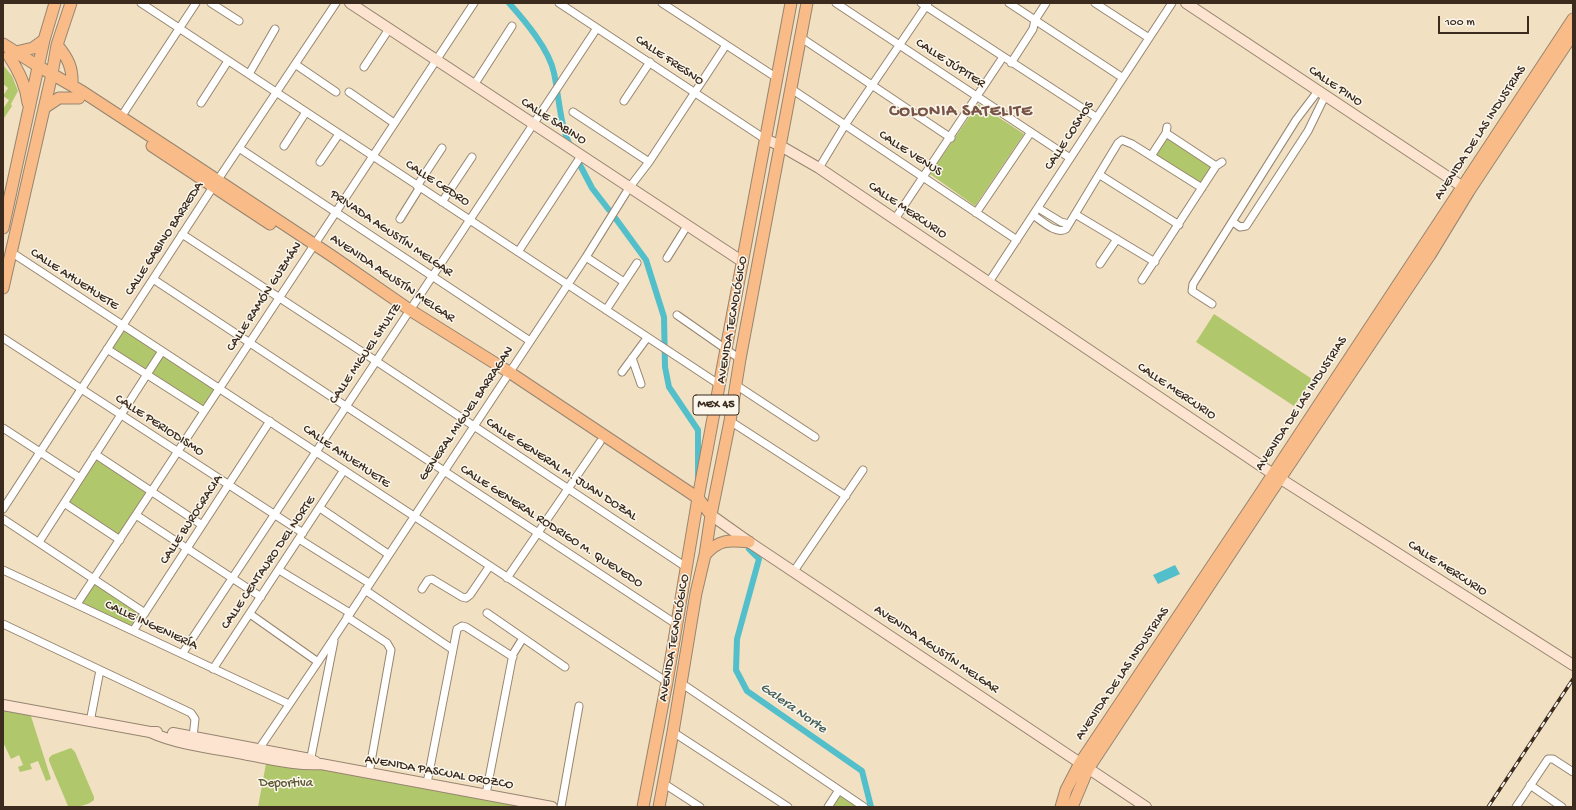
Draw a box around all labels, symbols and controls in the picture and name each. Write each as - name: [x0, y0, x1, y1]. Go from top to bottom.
- scale bar: [1440, 8, 1531, 34]
- text: 100 m: [1445, 16, 1475, 30]
- street label: CALLE FRESNO: [632, 32, 706, 90]
- street label: CALLE JÚPITER: [912, 36, 988, 92]
- street label: CALLE PINO: [1305, 63, 1365, 111]
- street label: AVENIDA DE LAS INDUSTRIAS: [1432, 63, 1530, 203]
- street label: CALLE SABINO: [517, 95, 589, 149]
- street label: CALLE COSMOS: [1042, 99, 1098, 173]
- district label: COLONIA SATELITE: [889, 102, 1033, 122]
- street label: CALLE VENUS: [875, 128, 945, 180]
- street label: CALLE CEDRO: [402, 157, 472, 211]
- street label: CALLE GABINO BARREDA: [122, 179, 208, 299]
- street label: CALLE MERCURIO: [865, 179, 949, 243]
- street label: PRIVADA AGUSTÍN MELGAR: [327, 187, 455, 281]
- street label: AVENIDA AGUSTÍN MELGAR: [327, 231, 457, 327]
- street label: CALLE RAMÓN GUZMÁN: [224, 239, 306, 355]
- street label: CALLE AHUEHUETE: [27, 246, 121, 314]
- street label: AVENIDA TECNOLÓGICO: [714, 255, 752, 385]
- street label: CALLE MIGUEL SHULTZ: [326, 301, 406, 407]
- street label: AVENIDA DE LAS INDUSTRIAS: [1253, 334, 1351, 474]
- street label: GENERAL MIGUEL BARRAGAN: [416, 344, 518, 484]
- street label: CALLE MERCURIO: [1134, 360, 1218, 424]
- street label: CALLE PERIODISMO: [112, 391, 206, 461]
- road number: MEX 45: [693, 395, 739, 415]
- street label: CALLE GENERAL M. JUAN DOZAL: [482, 415, 640, 525]
- street label: CALLE AHUEHUETE: [299, 422, 393, 492]
- street label: CALLE GENERAL RODRIGO M. QUEVEDO: [457, 462, 645, 592]
- street label: CALLE BUROCRACIA: [157, 472, 227, 568]
- street label: CALLE CENTAURO DEL NORTE: [218, 493, 320, 633]
- street label: CALLE MERCURIO: [1404, 537, 1490, 601]
- street label: AVENIDA TECNOLÓGICO: [656, 573, 694, 703]
- street label: CALLE INGENIERÍA: [102, 598, 200, 654]
- street label: AVENIDA AGUSTÍN MELGAR: [871, 602, 1001, 698]
- street label: AVENIDA DE LAS INDUSTRIAS: [1073, 604, 1173, 744]
- water label: Galera Norte: [757, 680, 829, 738]
- street label: AVENIDA PASCUAL OROZCO: [364, 752, 514, 794]
- park label: Deportiva: [259, 776, 313, 792]

